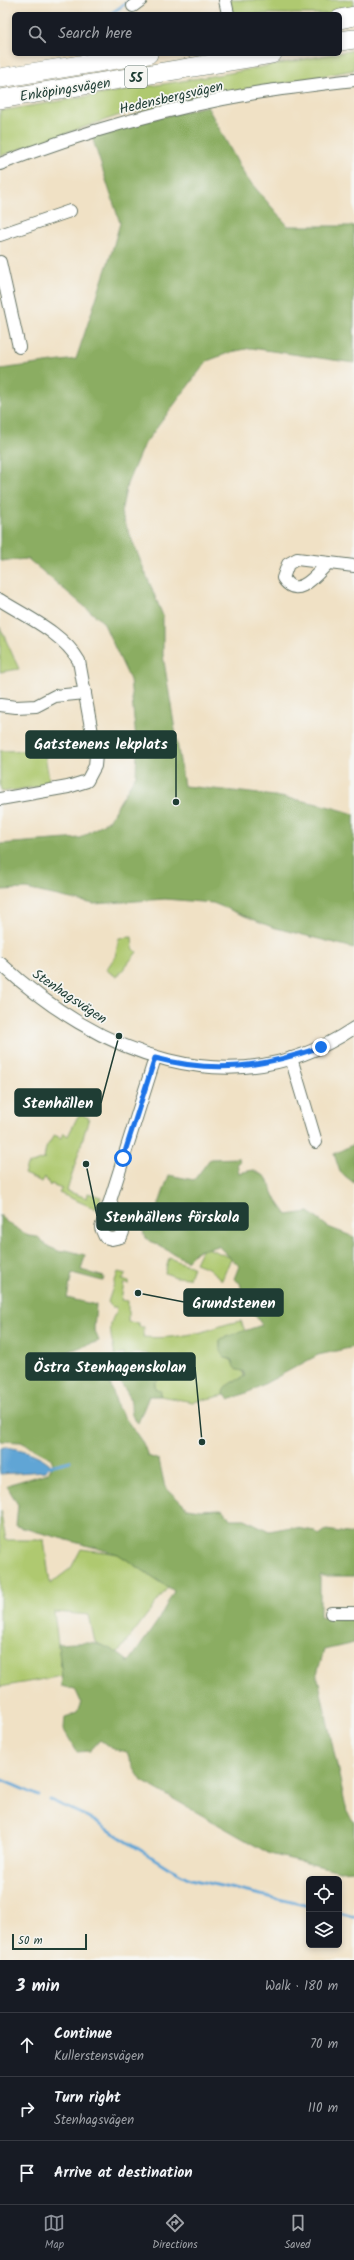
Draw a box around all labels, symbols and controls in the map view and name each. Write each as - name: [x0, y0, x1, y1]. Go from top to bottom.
- search box: [12, 12, 342, 56]
- text: Search here: [58, 22, 132, 46]
- icon: search: [26, 23, 48, 45]
- road number: 55: [125, 66, 147, 88]
- street label: Enköpingsvägen: [18, 72, 112, 108]
- street label: Hedensbergsvägen: [117, 75, 225, 121]
- callout: Gatstenens lekplats: [26, 731, 176, 758]
- text: Gatstenens lekplats: [34, 733, 168, 757]
- street label: Stenhagsvägen: [28, 964, 111, 1030]
- route end: [312, 1038, 330, 1056]
- callout: Stenhällen: [15, 1089, 101, 1116]
- text: Stenhällen: [23, 1092, 93, 1116]
- route start: [114, 1149, 132, 1167]
- callout: Stenhällens förskola: [97, 1203, 248, 1230]
- text: Stenhällens förskola: [105, 1206, 240, 1230]
- callout: Grundstenen: [184, 1289, 283, 1316]
- text: Grundstenen: [192, 1292, 276, 1316]
- callout: Östra Stenhagenskolan: [26, 1353, 195, 1380]
- text: Östra Stenhagenskolan: [34, 1356, 186, 1380]
- map controls: [306, 1876, 342, 1948]
- button: locate: [306, 1876, 342, 1912]
- button: layers: [306, 1912, 342, 1948]
- scale bar: [12, 1932, 87, 1951]
- text: 50 m: [18, 1932, 43, 1950]
- text: 3 min: [16, 1973, 60, 2000]
- text: Walk · 180 m: [265, 1976, 338, 1997]
- text: Continue: [54, 2022, 112, 2046]
- icon: ahead: [16, 2034, 38, 2056]
- text: 70 m: [310, 2034, 338, 2055]
- text: Kullerstensvägen: [54, 2046, 144, 2067]
- text: Turn right: [54, 2086, 121, 2110]
- icon: right: [16, 2098, 38, 2120]
- text: 110 m: [308, 2098, 338, 2119]
- text: Stenhagsvägen: [54, 2110, 134, 2131]
- text: Arrive at destination: [54, 2161, 193, 2185]
- icon: arrive: [16, 2162, 38, 2184]
- tab: Map: [43, 2212, 65, 2254]
- tab: Directions: [152, 2212, 198, 2254]
- tab: Saved: [285, 2212, 311, 2254]

